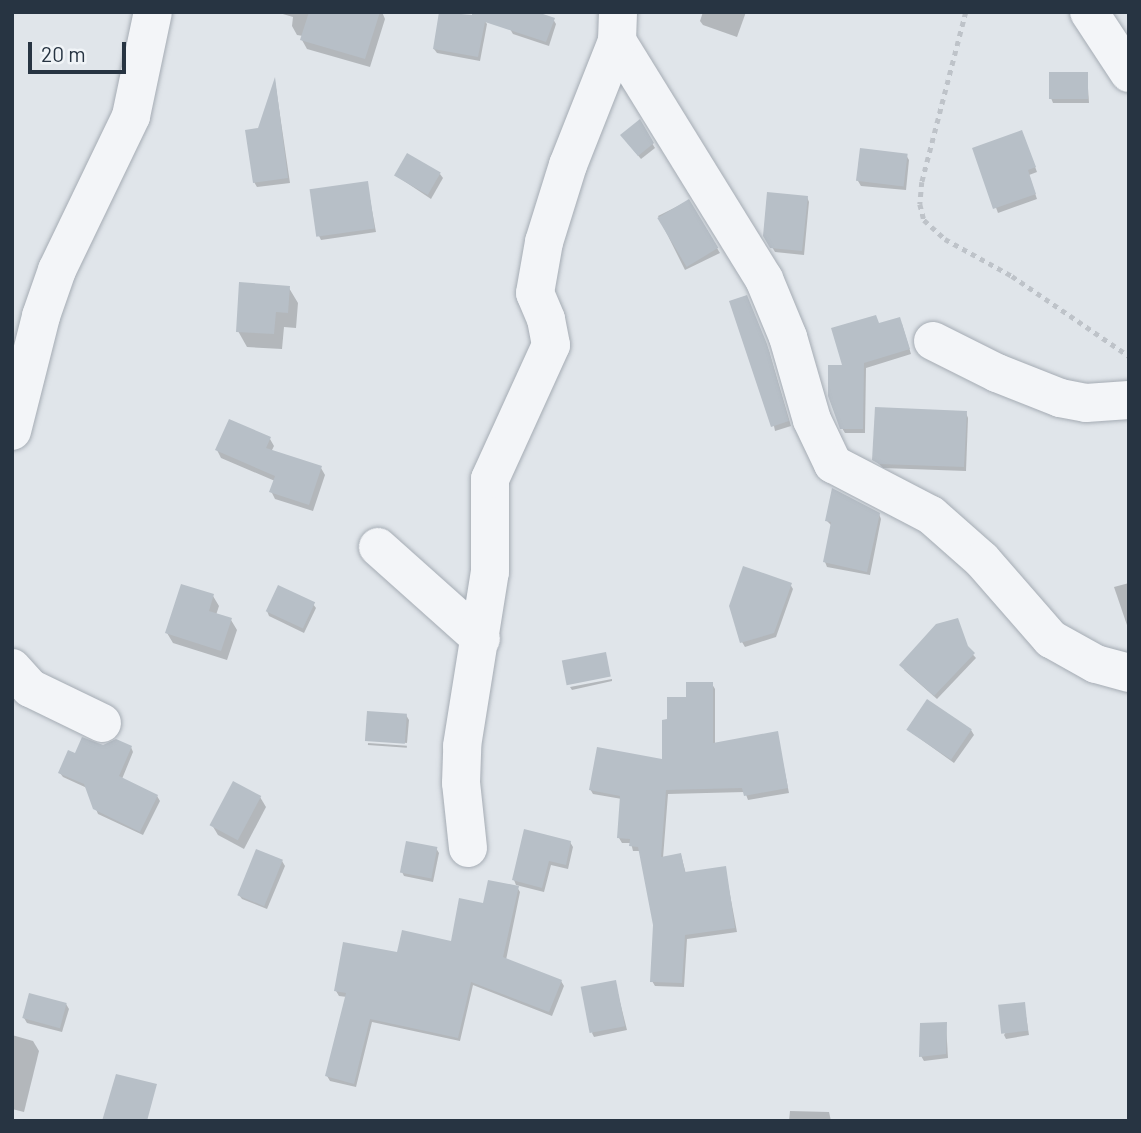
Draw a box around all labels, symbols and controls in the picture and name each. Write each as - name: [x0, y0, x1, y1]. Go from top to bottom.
- scale bar: [32, 28, 130, 72]
- text: 20 m: [41, 41, 86, 66]

